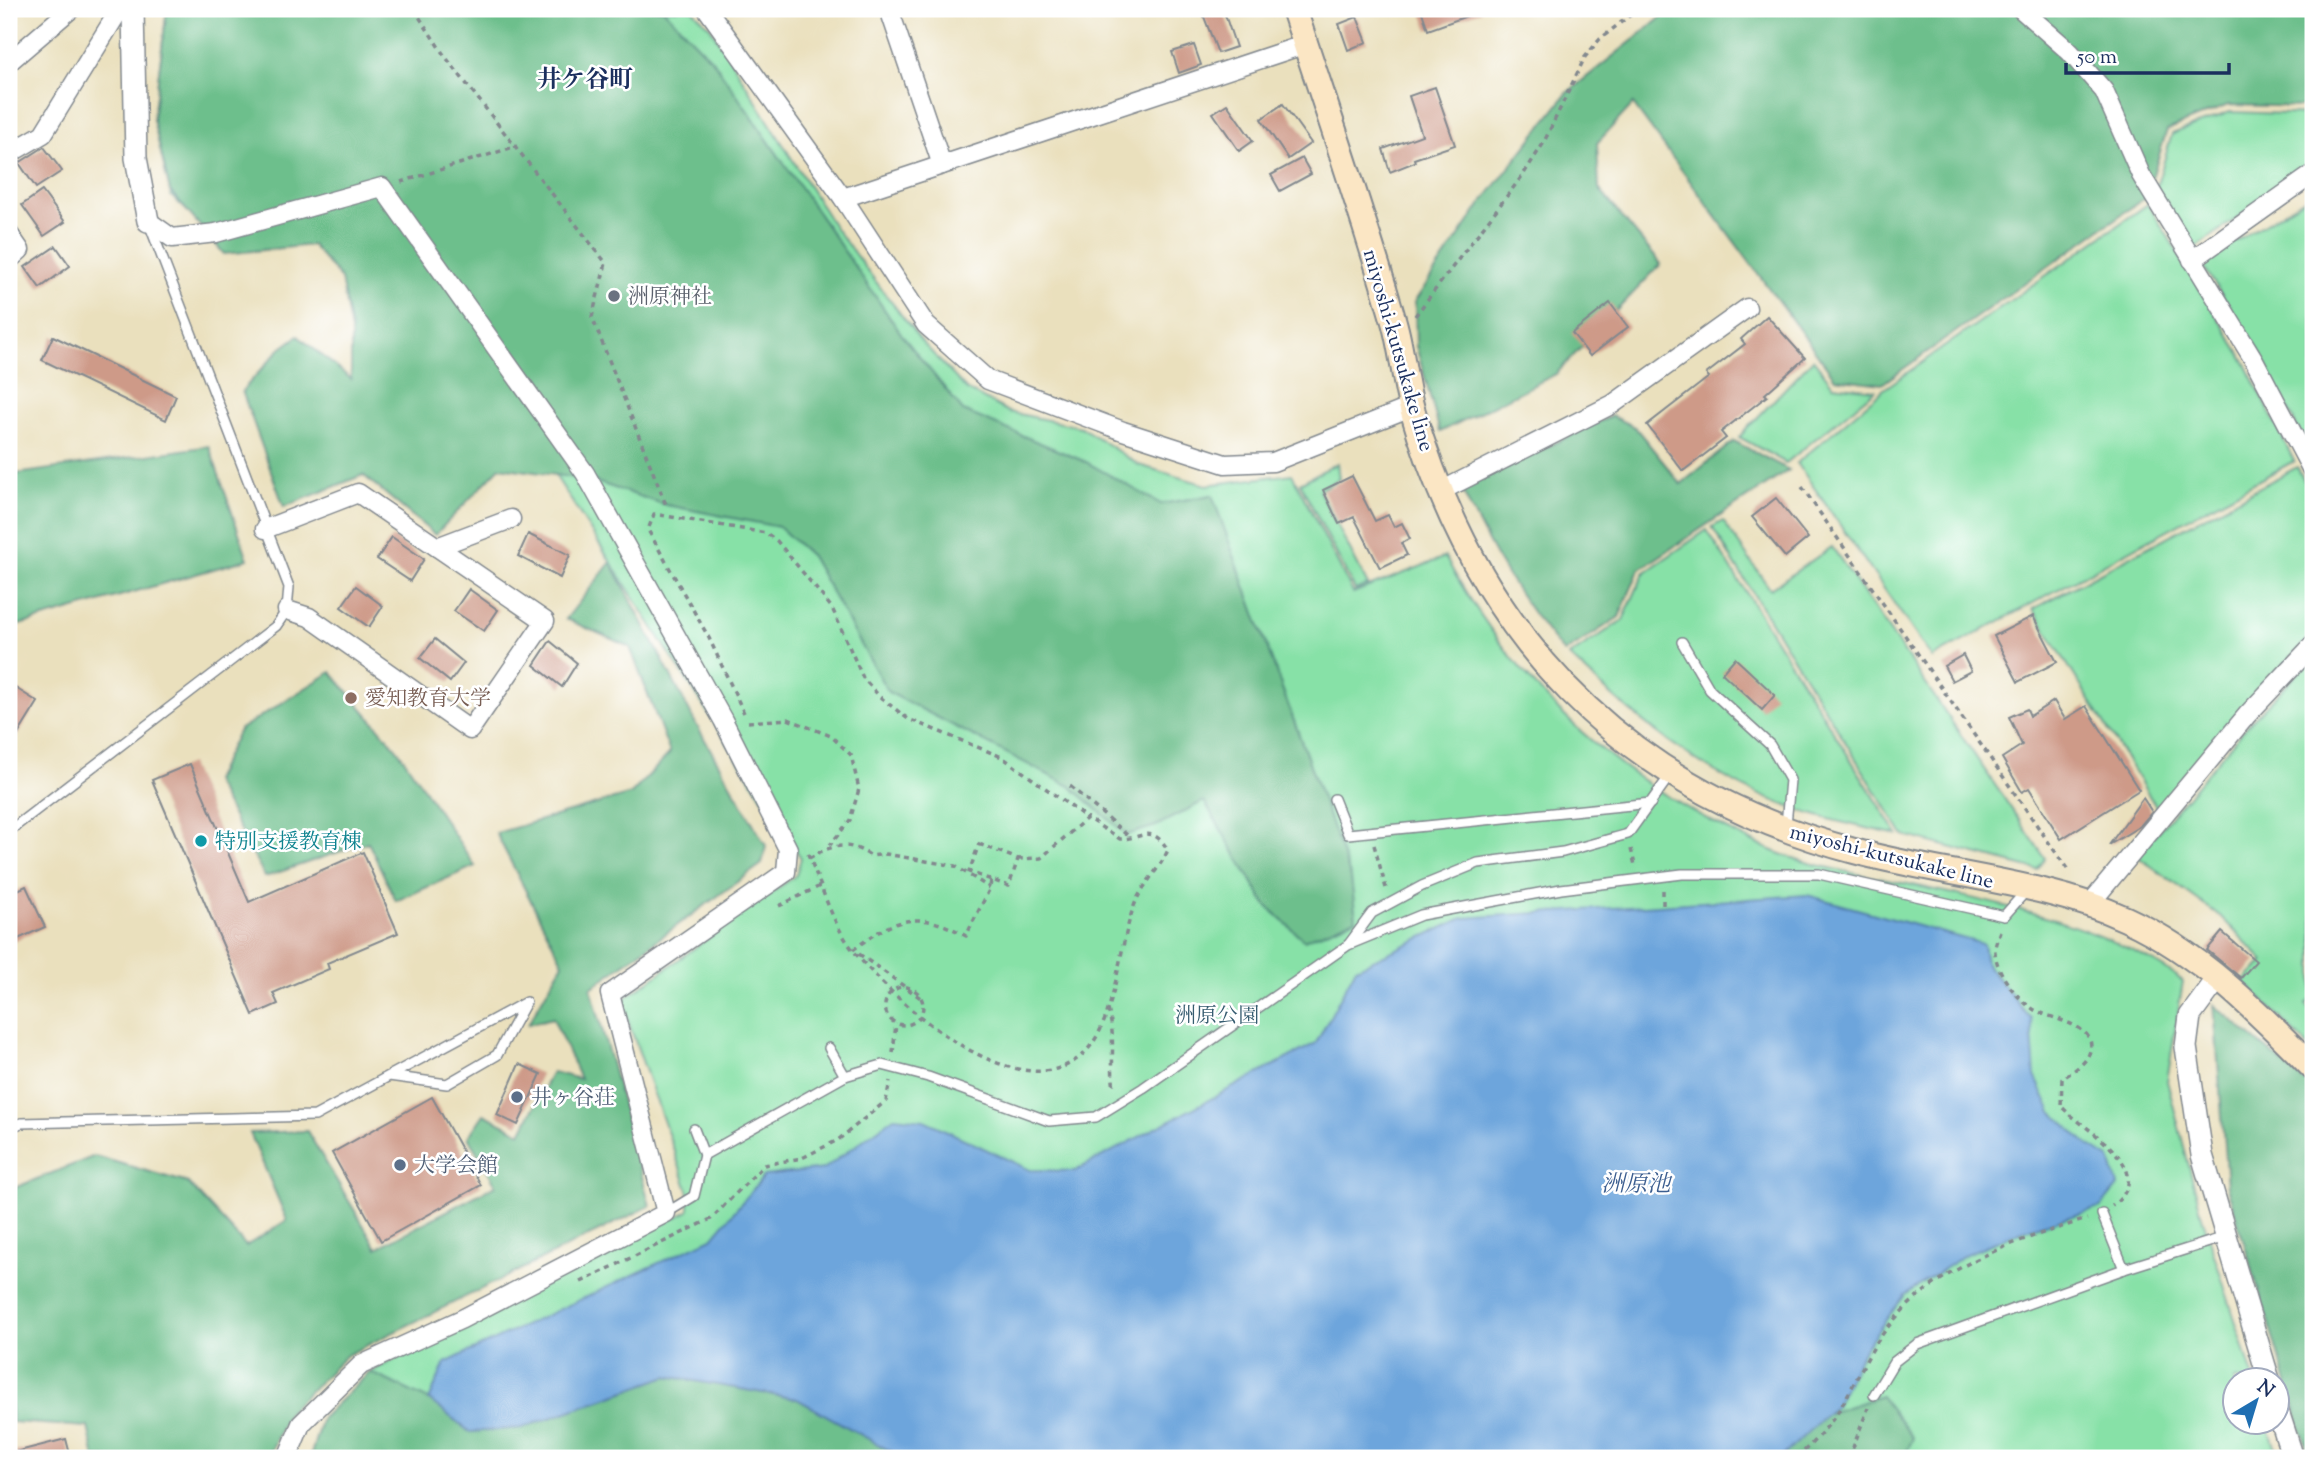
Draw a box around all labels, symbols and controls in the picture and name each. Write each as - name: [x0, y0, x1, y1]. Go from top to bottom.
- scale bar: [2066, 32, 2229, 76]
- text: 50 m: [2076, 43, 2117, 73]
- district label: 井ケ谷町: [537, 64, 633, 98]
- street label: miyoshi-kutsukake line: [1354, 246, 1440, 455]
- place label: 洲原神社: [628, 283, 712, 313]
- marker: 洲原神社: [606, 288, 622, 304]
- place label: 愛知教育大学: [365, 685, 491, 715]
- marker: 愛知教育大学: [343, 690, 359, 706]
- street label: miyoshi-kutsukake line: [1786, 818, 1997, 898]
- place label: 特別支援教育棟: [215, 828, 362, 858]
- marker: 特別支援教育棟: [193, 833, 209, 849]
- park label: 洲原公園: [1175, 1002, 1259, 1032]
- place label: 井ヶ谷荘: [531, 1084, 615, 1114]
- marker: 井ヶ谷荘: [509, 1089, 525, 1105]
- place label: 大学会館: [414, 1152, 498, 1182]
- marker: 大学会館: [392, 1157, 408, 1173]
- water label: 洲原池: [1602, 1169, 1674, 1202]
- north arrow: [2220, 1366, 2290, 1436]
- text: N: [2251, 1374, 2279, 1405]

